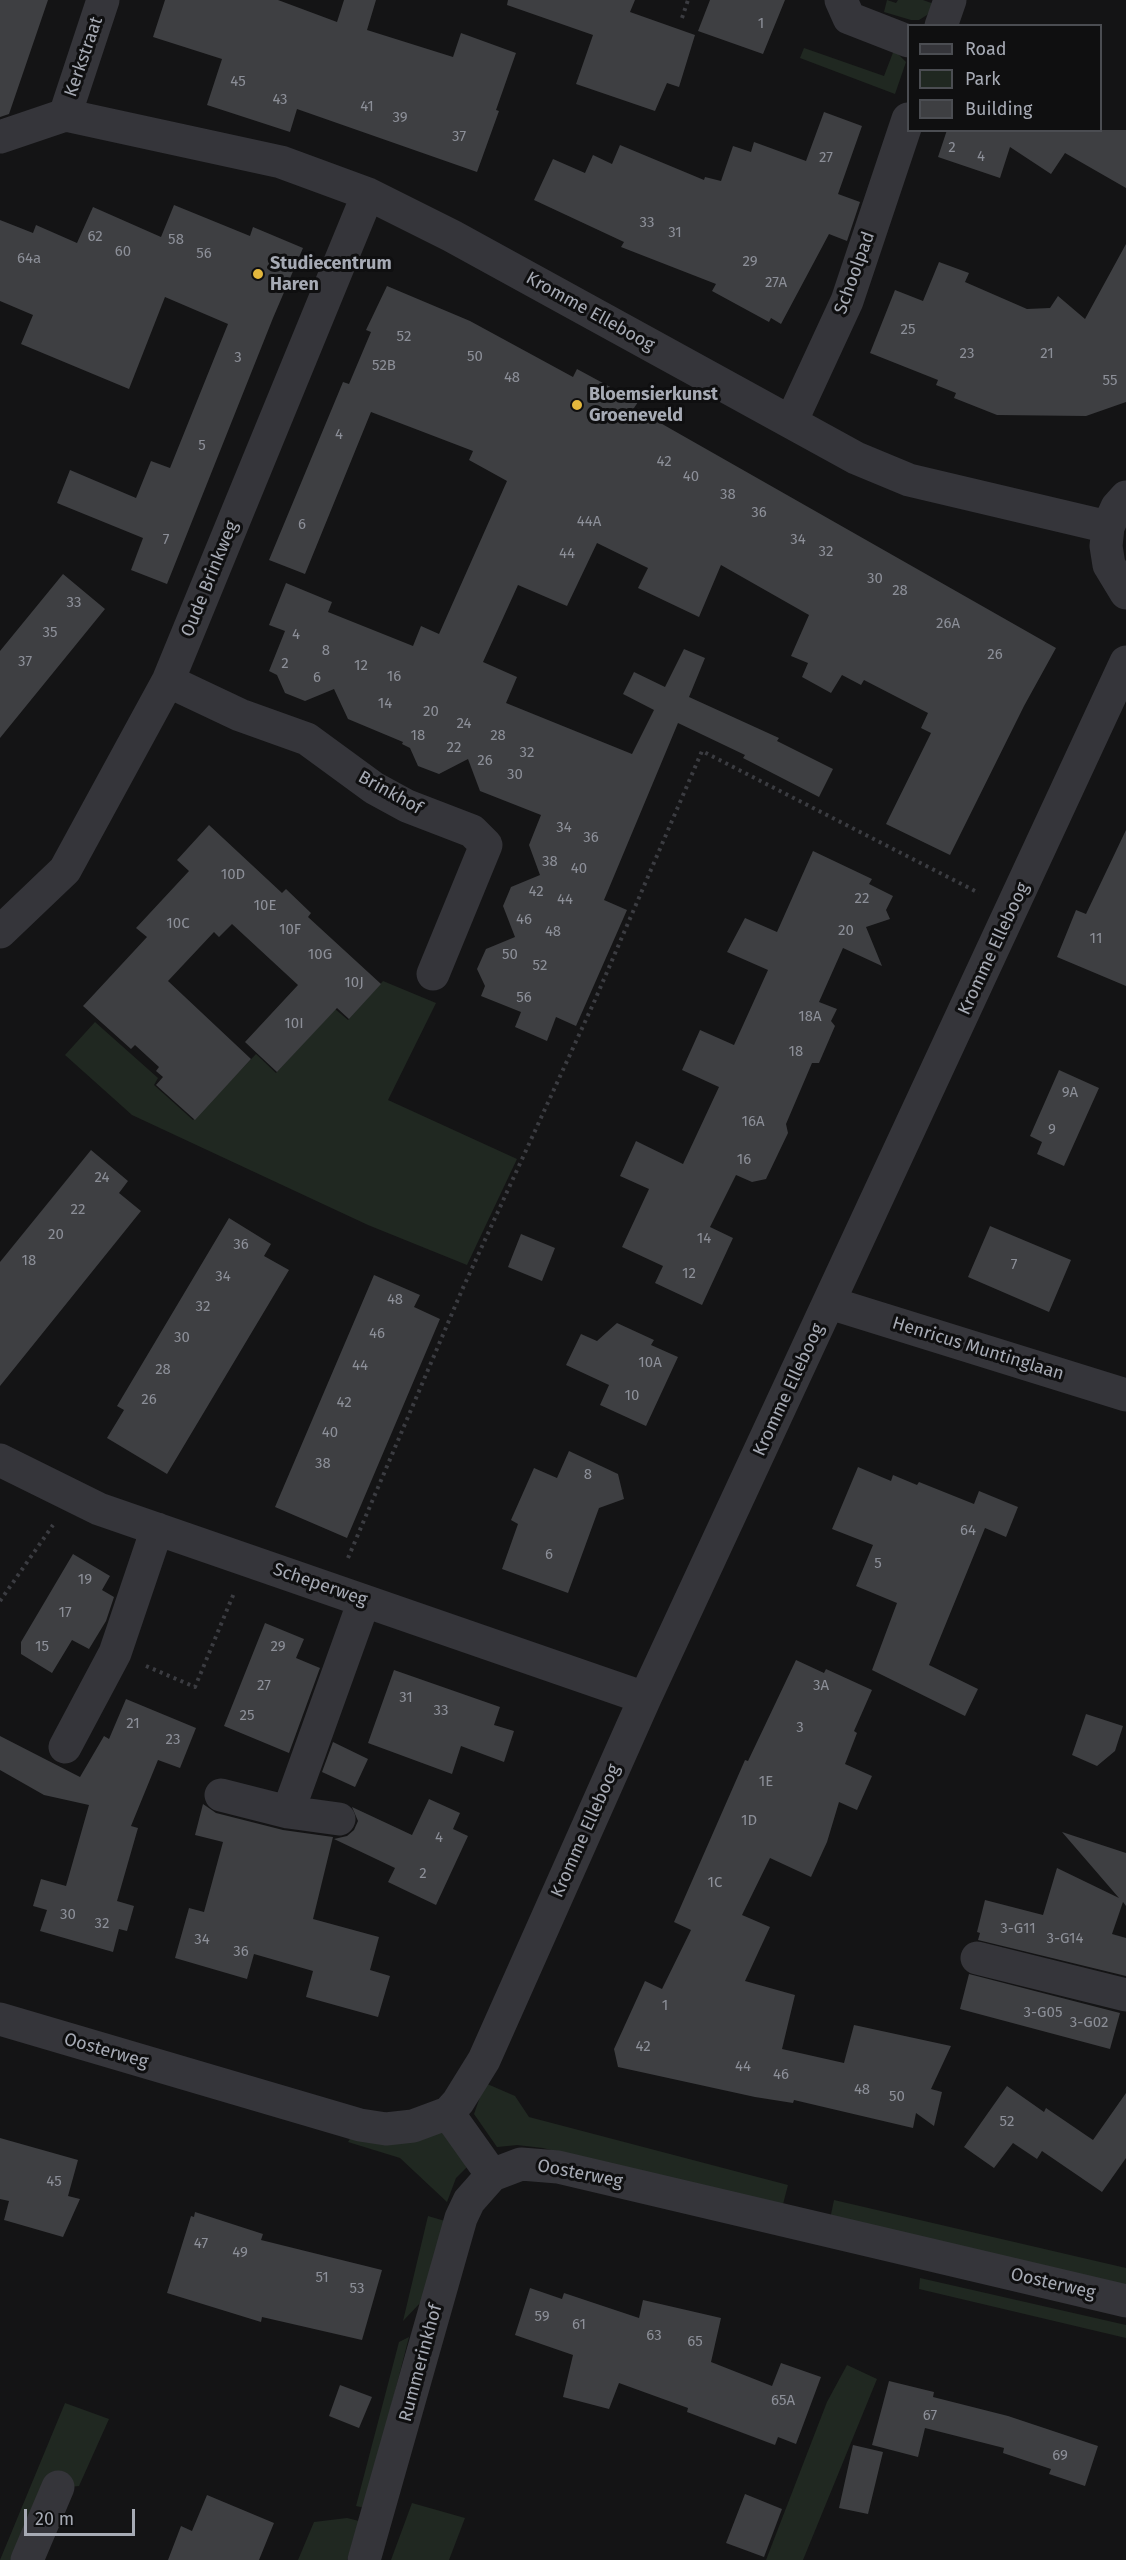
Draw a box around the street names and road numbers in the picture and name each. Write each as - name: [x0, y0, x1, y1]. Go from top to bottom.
- street label: Kerkstraat: [60, 14, 108, 100]
- street label: Schoolpad: [830, 229, 880, 317]
- street label: Kromme Elleboog: [522, 268, 658, 356]
- street label: Oude Brinkweg: [177, 518, 243, 640]
- street label: Brinkhof: [354, 767, 426, 819]
- street label: Kromme Elleboog: [954, 879, 1034, 1019]
- street label: Henricus Muntinglaan: [890, 1313, 1066, 1385]
- street label: Kromme Elleboog: [749, 1320, 829, 1460]
- street label: Scheperweg: [270, 1559, 370, 1611]
- street label: Kromme Elleboog: [547, 1761, 625, 1901]
- street label: Oosterweg: [61, 2029, 151, 2073]
- street label: Oosterweg: [536, 2155, 624, 2193]
- street label: Oosterweg: [1008, 2264, 1098, 2304]
- street label: Rummerinkhof: [395, 2302, 447, 2424]

